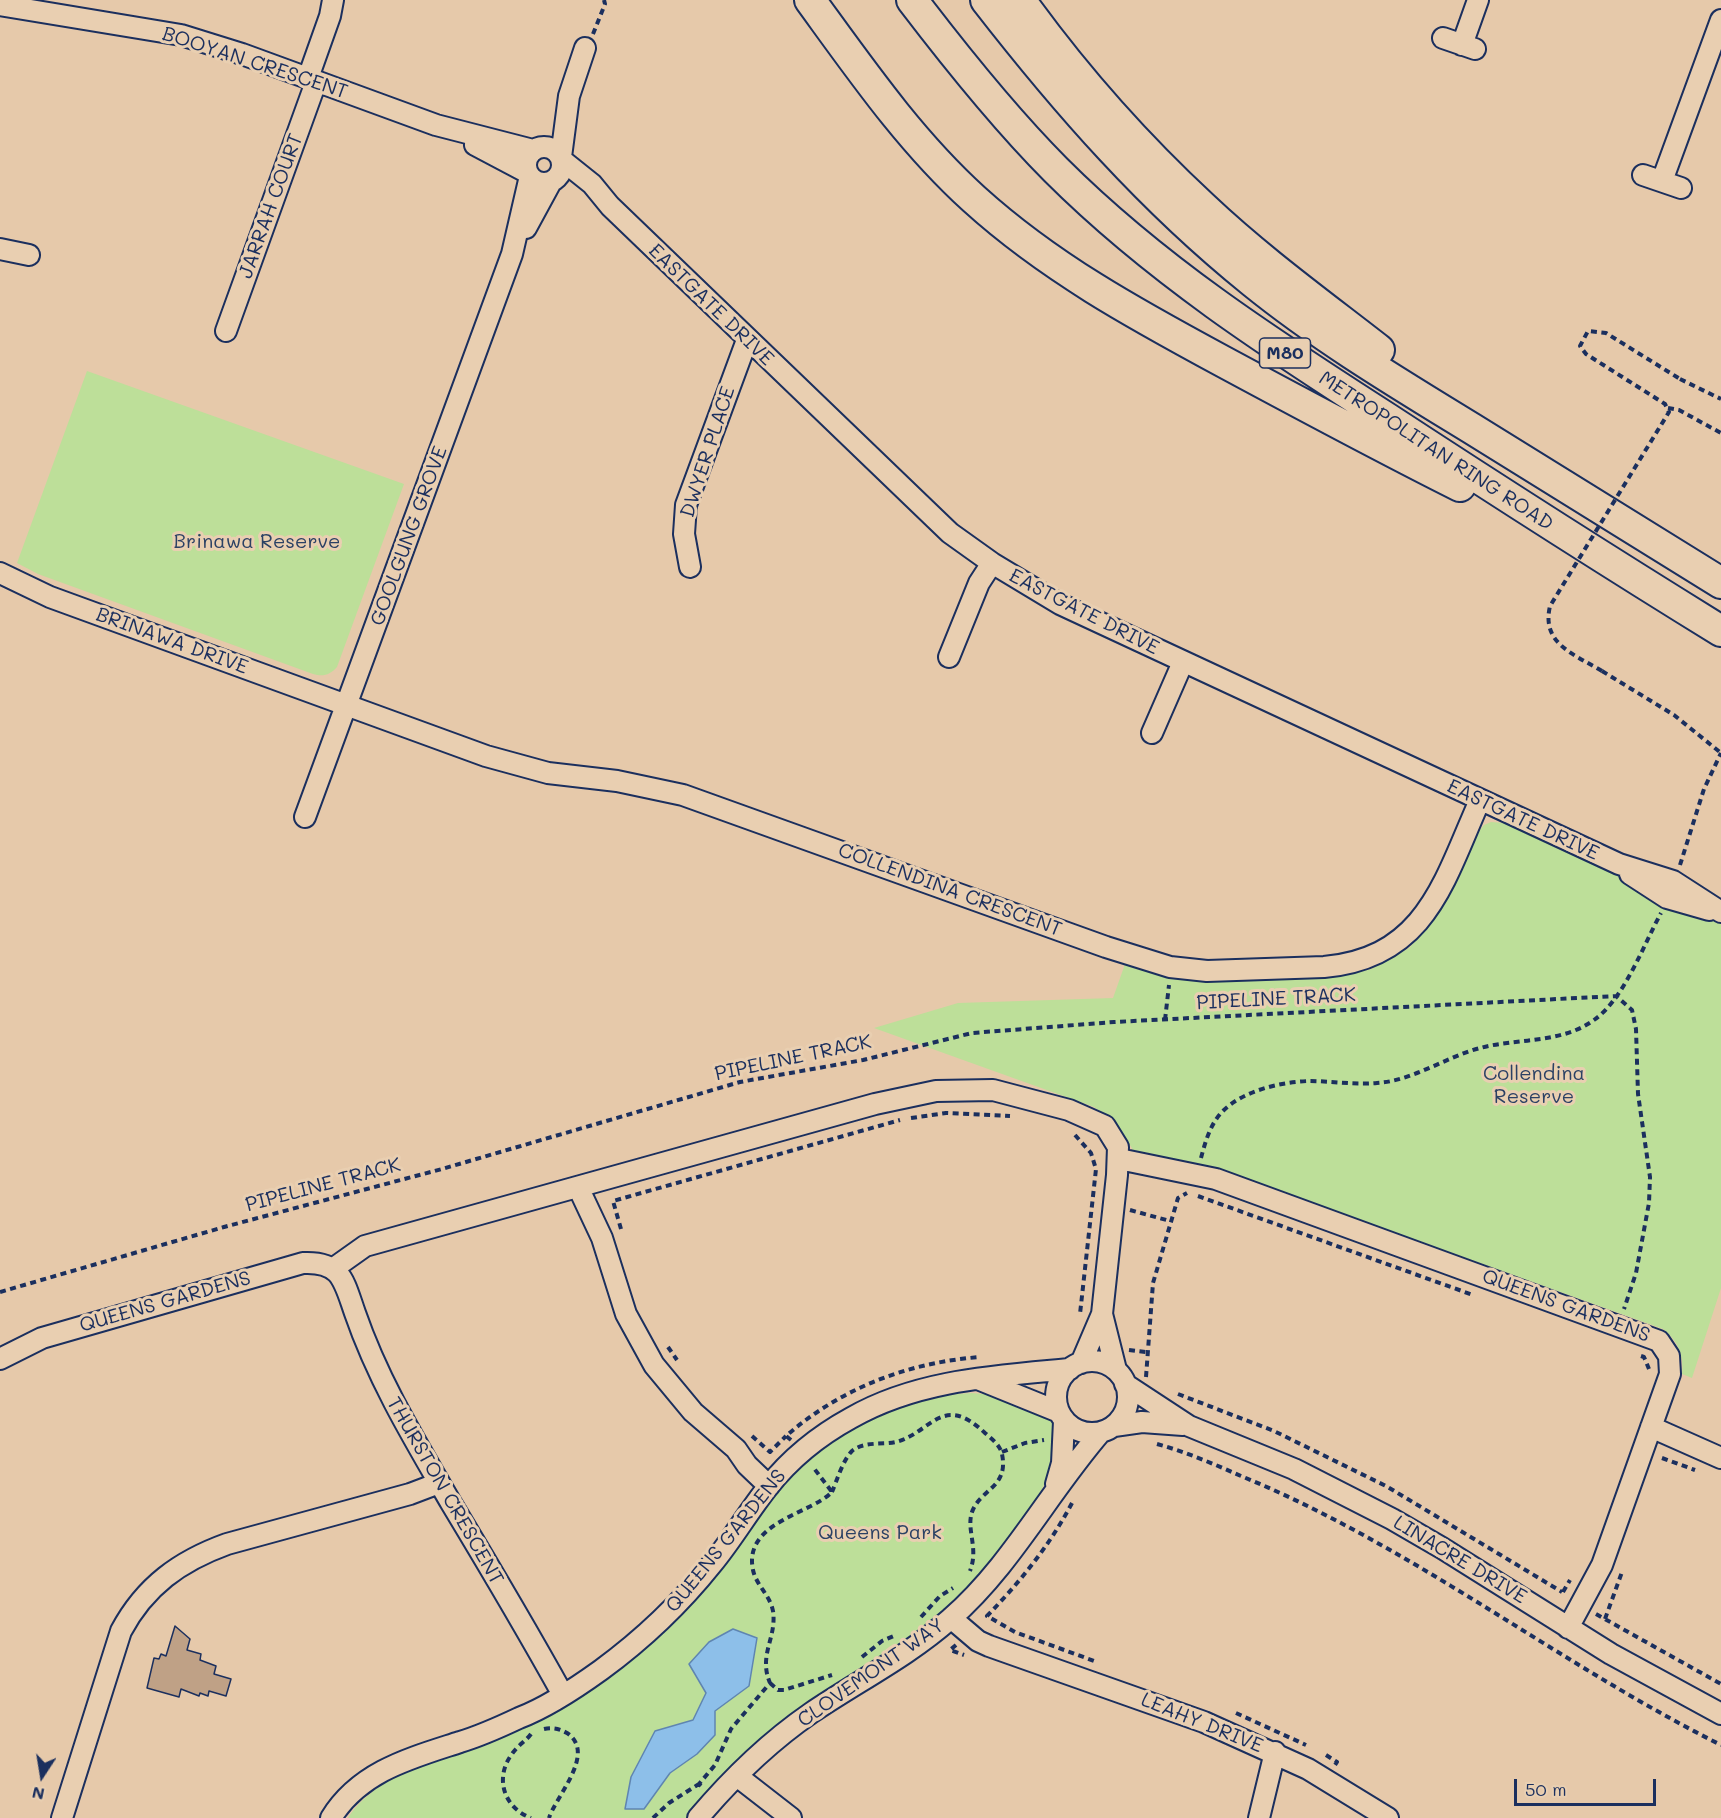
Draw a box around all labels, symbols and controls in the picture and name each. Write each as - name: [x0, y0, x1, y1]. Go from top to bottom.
- street label: BOOYAN CRESCENT: [159, 22, 351, 104]
- street label: JARRAH COURT: [234, 130, 308, 282]
- street label: EASTGATE DRIVE: [643, 239, 779, 371]
- road number: M80: [1260, 338, 1310, 368]
- street label: METROPOLITAN RING ROAD: [1314, 366, 1558, 536]
- street label: DWYER PLACE: [676, 384, 740, 520]
- street label: GOOLGUNG GROVE: [365, 443, 453, 629]
- park label: Brinawa Reserve: [174, 530, 340, 554]
- street label: EASTGATE DRIVE: [1005, 564, 1163, 660]
- street label: BRINAWA DRIVE: [93, 602, 251, 680]
- street label: EASTGATE DRIVE: [1443, 774, 1603, 866]
- street label: COLLENDINA CRESCENT: [835, 838, 1065, 942]
- street label: PIPELINE TRACK: [1196, 983, 1356, 1015]
- street label: PIPELINE TRACK: [712, 1030, 874, 1086]
- park label: Collendina Reserve: [1483, 1062, 1585, 1109]
- street label: PIPELINE TRACK: [243, 1153, 403, 1217]
- street label: QUEENS GARDENS: [1479, 1264, 1653, 1348]
- street label: QUEENS GARDENS: [77, 1266, 253, 1338]
- street label: THURSTON CRESCENT: [382, 1393, 508, 1589]
- street label: QUEENS GARDENS: [661, 1465, 791, 1617]
- street label: LINACRE DRIVE: [1389, 1511, 1531, 1609]
- park label: Queens Park: [818, 1521, 942, 1545]
- street label: CLOVEMONT WAY: [793, 1613, 949, 1733]
- street label: LEAHY DRIVE: [1138, 1688, 1266, 1758]
- north arrow: [12, 1746, 72, 1806]
- scale bar: [1517, 1767, 1660, 1805]
- text: 50 m: [1525, 1777, 1567, 1801]
- text: N: [30, 1783, 46, 1806]

